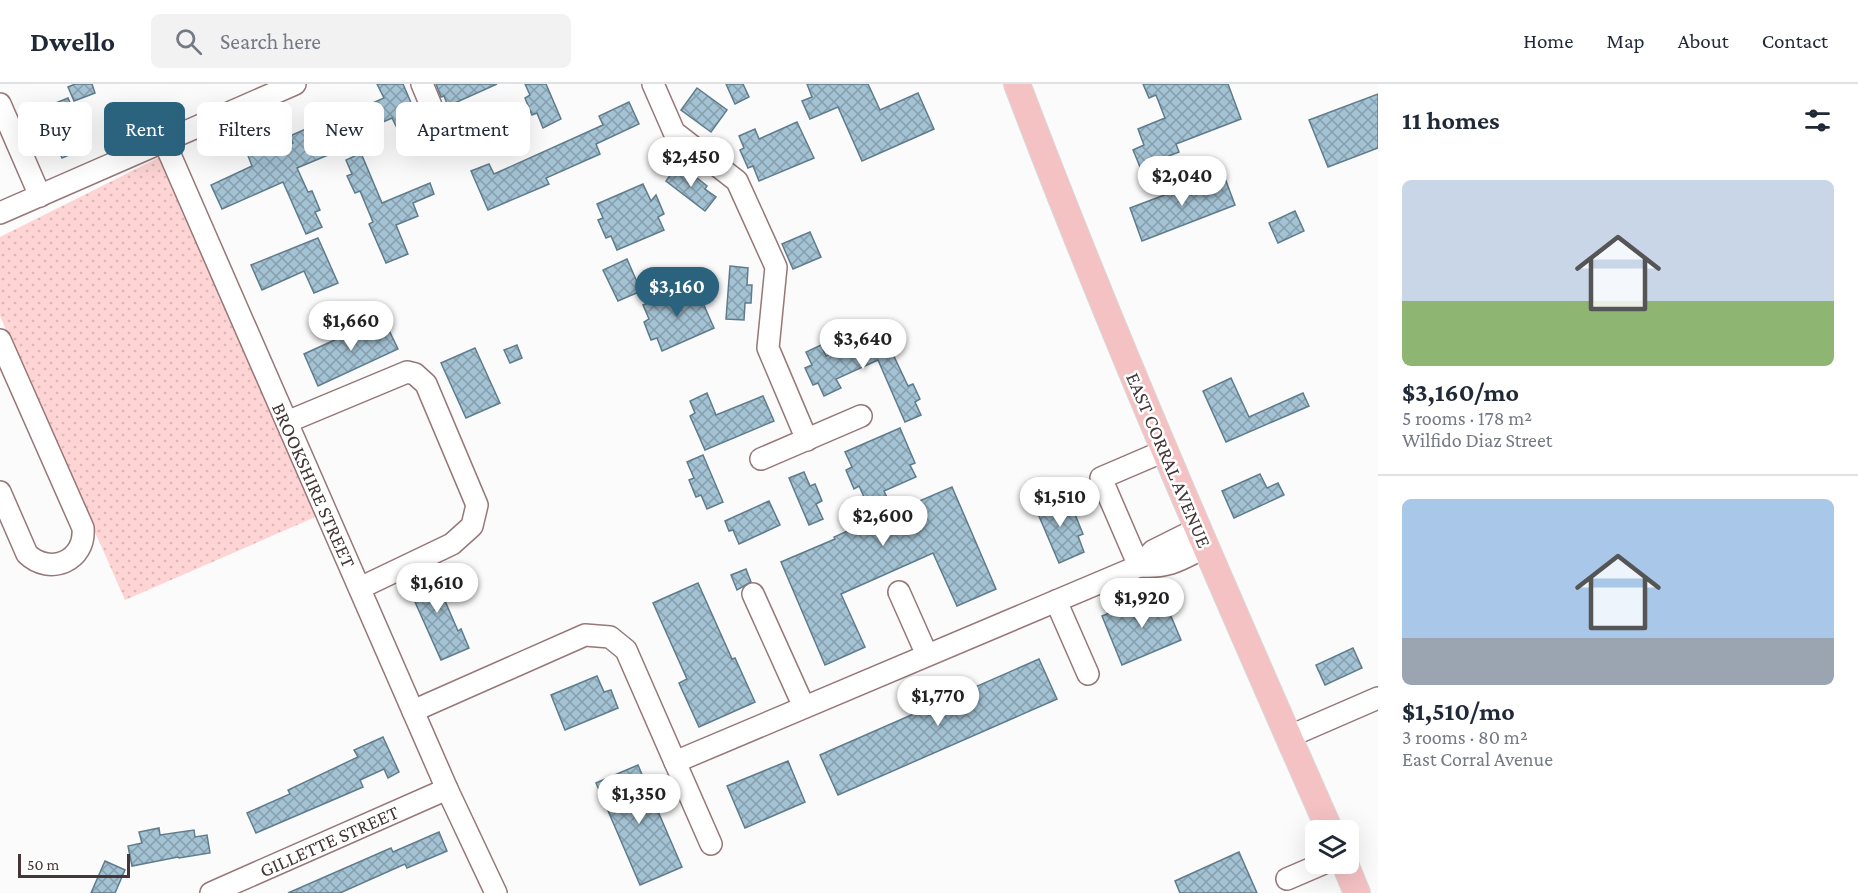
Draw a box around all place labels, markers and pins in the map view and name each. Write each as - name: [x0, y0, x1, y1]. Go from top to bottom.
- pin: $2,450: [642, 137, 740, 188]
- pin: $2,040: [1133, 156, 1231, 207]
- pin: $3,160: [628, 267, 726, 318]
- pin: $1,660: [302, 301, 400, 352]
- pin: $3,640: [814, 319, 912, 370]
- pin: $1,510: [1011, 477, 1109, 528]
- pin: $2,600: [834, 496, 932, 547]
- pin: $1,610: [388, 563, 486, 614]
- pin: $1,920: [1093, 578, 1191, 629]
- pin: $1,770: [889, 676, 987, 727]
- pin: $1,350: [590, 774, 688, 825]

